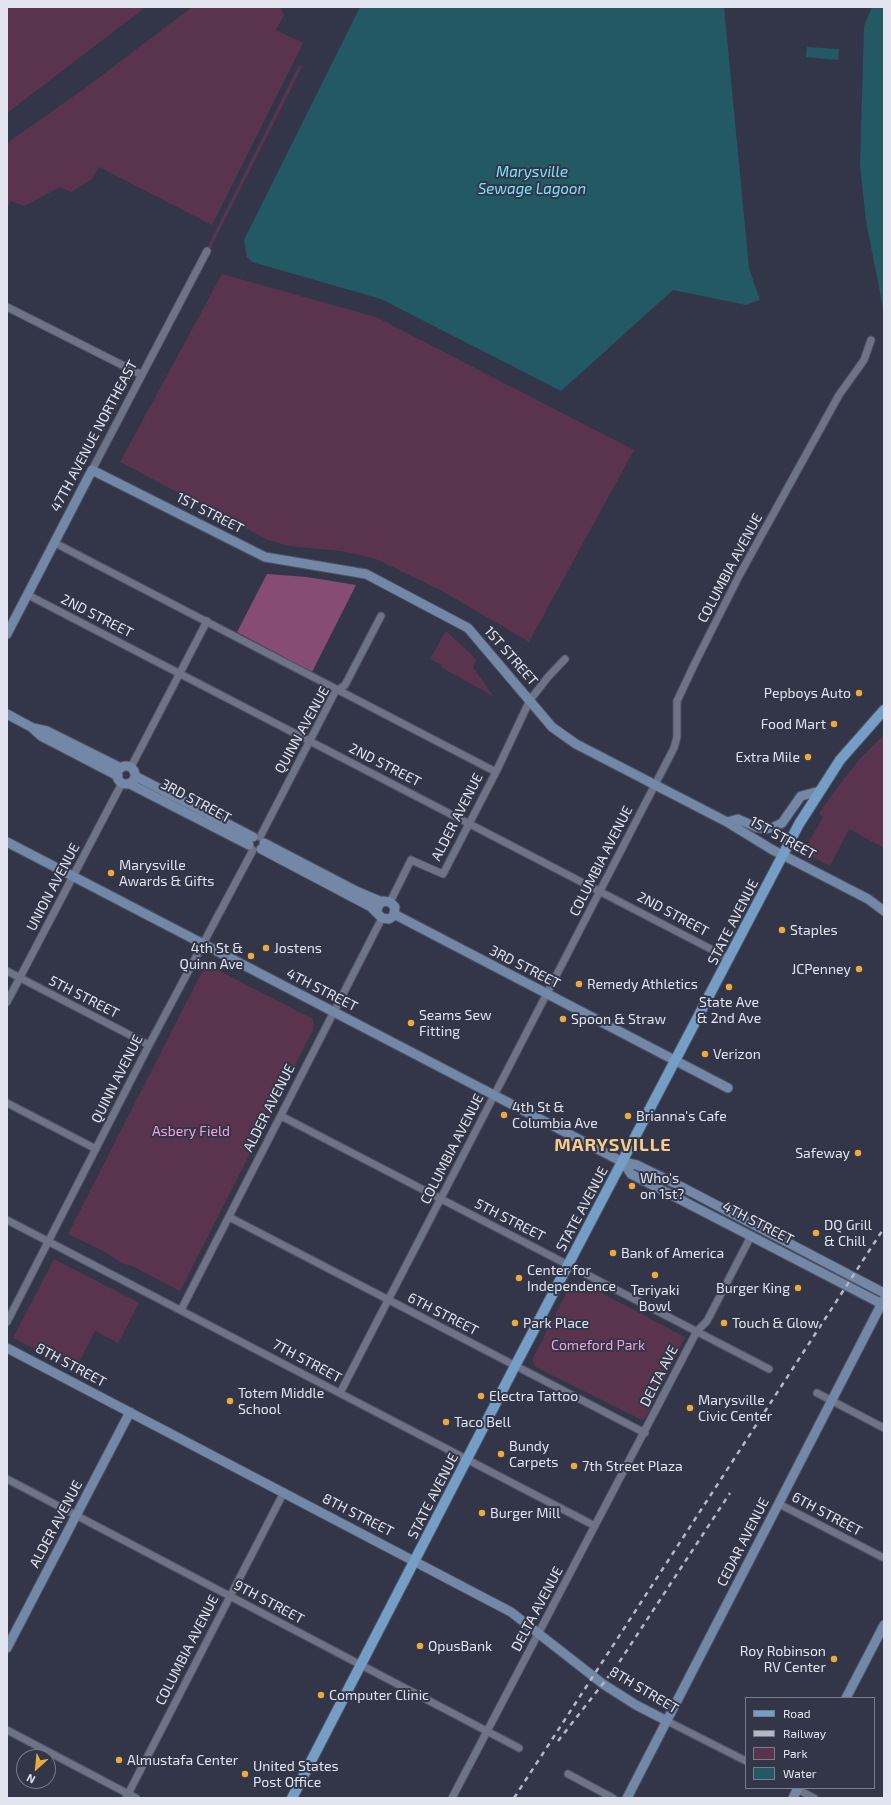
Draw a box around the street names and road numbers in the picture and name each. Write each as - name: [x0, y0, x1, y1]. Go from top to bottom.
- street label: 47TH AVENUE NORTHEAST: [47, 357, 141, 515]
- street label: 1ST STREET: [174, 489, 246, 537]
- street label: COLUMBIA AVENUE: [694, 510, 766, 626]
- street label: 2ND STREET: [58, 591, 136, 641]
- street label: 1ST STREET: [481, 623, 541, 689]
- street label: QUINN AVENUE: [271, 684, 333, 776]
- street label: 2ND STREET: [346, 740, 424, 790]
- street label: ALDER AVENUE: [428, 770, 486, 864]
- street label: 3RD STREET: [158, 775, 234, 827]
- street label: COLUMBIA AVENUE: [566, 803, 636, 919]
- street label: 1ST STREET: [747, 813, 819, 863]
- street label: UNION AVENUE: [23, 840, 83, 934]
- street label: STATE AVENUE: [704, 876, 762, 968]
- street label: 2ND STREET: [634, 888, 712, 940]
- street label: 3RD STREET: [487, 942, 563, 992]
- street label: 4TH STREET: [284, 965, 360, 1015]
- street label: 5TH STREET: [46, 972, 122, 1022]
- street label: QUINN AVENUE: [88, 1032, 146, 1126]
- street label: ALDER AVENUE: [240, 1061, 298, 1155]
- street label: COLUMBIA AVENUE: [417, 1091, 487, 1207]
- street label: STATE AVENUE: [553, 1164, 611, 1254]
- street label: 5TH STREET: [472, 1195, 548, 1245]
- street label: 4TH STREET: [720, 1198, 796, 1248]
- street label: 6TH STREET: [405, 1289, 481, 1339]
- street label: 7TH STREET: [269, 1336, 345, 1386]
- street label: 8TH STREET: [33, 1339, 109, 1391]
- street label: DELTA AVE: [636, 1343, 682, 1409]
- street label: STATE AVENUE: [404, 1450, 462, 1542]
- street label: ALDER AVENUE: [26, 1477, 86, 1571]
- street label: 6TH STREET: [789, 1488, 865, 1540]
- street label: 8TH STREET: [320, 1490, 396, 1540]
- street label: CEDAR AVENUE: [713, 1495, 773, 1589]
- street label: DELTA AVENUE: [508, 1564, 566, 1654]
- street label: 9TH STREET: [231, 1576, 307, 1628]
- street label: COLUMBIA AVENUE: [152, 1592, 222, 1708]
- street label: 8TH STREET: [606, 1663, 682, 1717]

